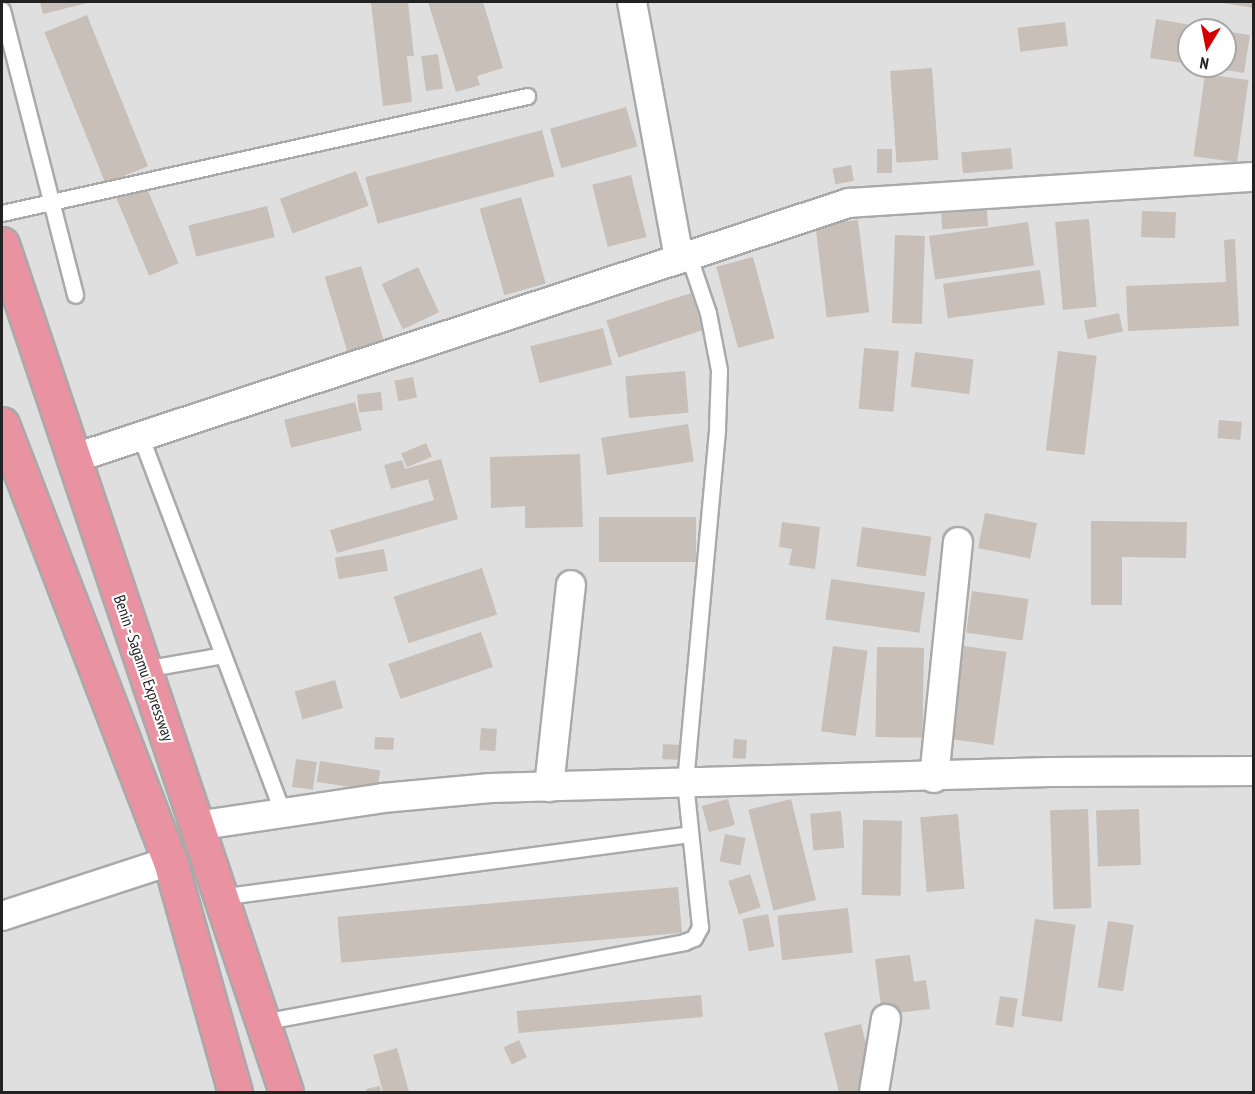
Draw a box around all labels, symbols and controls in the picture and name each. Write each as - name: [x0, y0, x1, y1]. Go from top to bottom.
- north arrow: [1177, 18, 1237, 78]
- text: N: [1198, 53, 1210, 74]
- street label: Benin - Sagamu Expressway: [110, 592, 178, 744]

